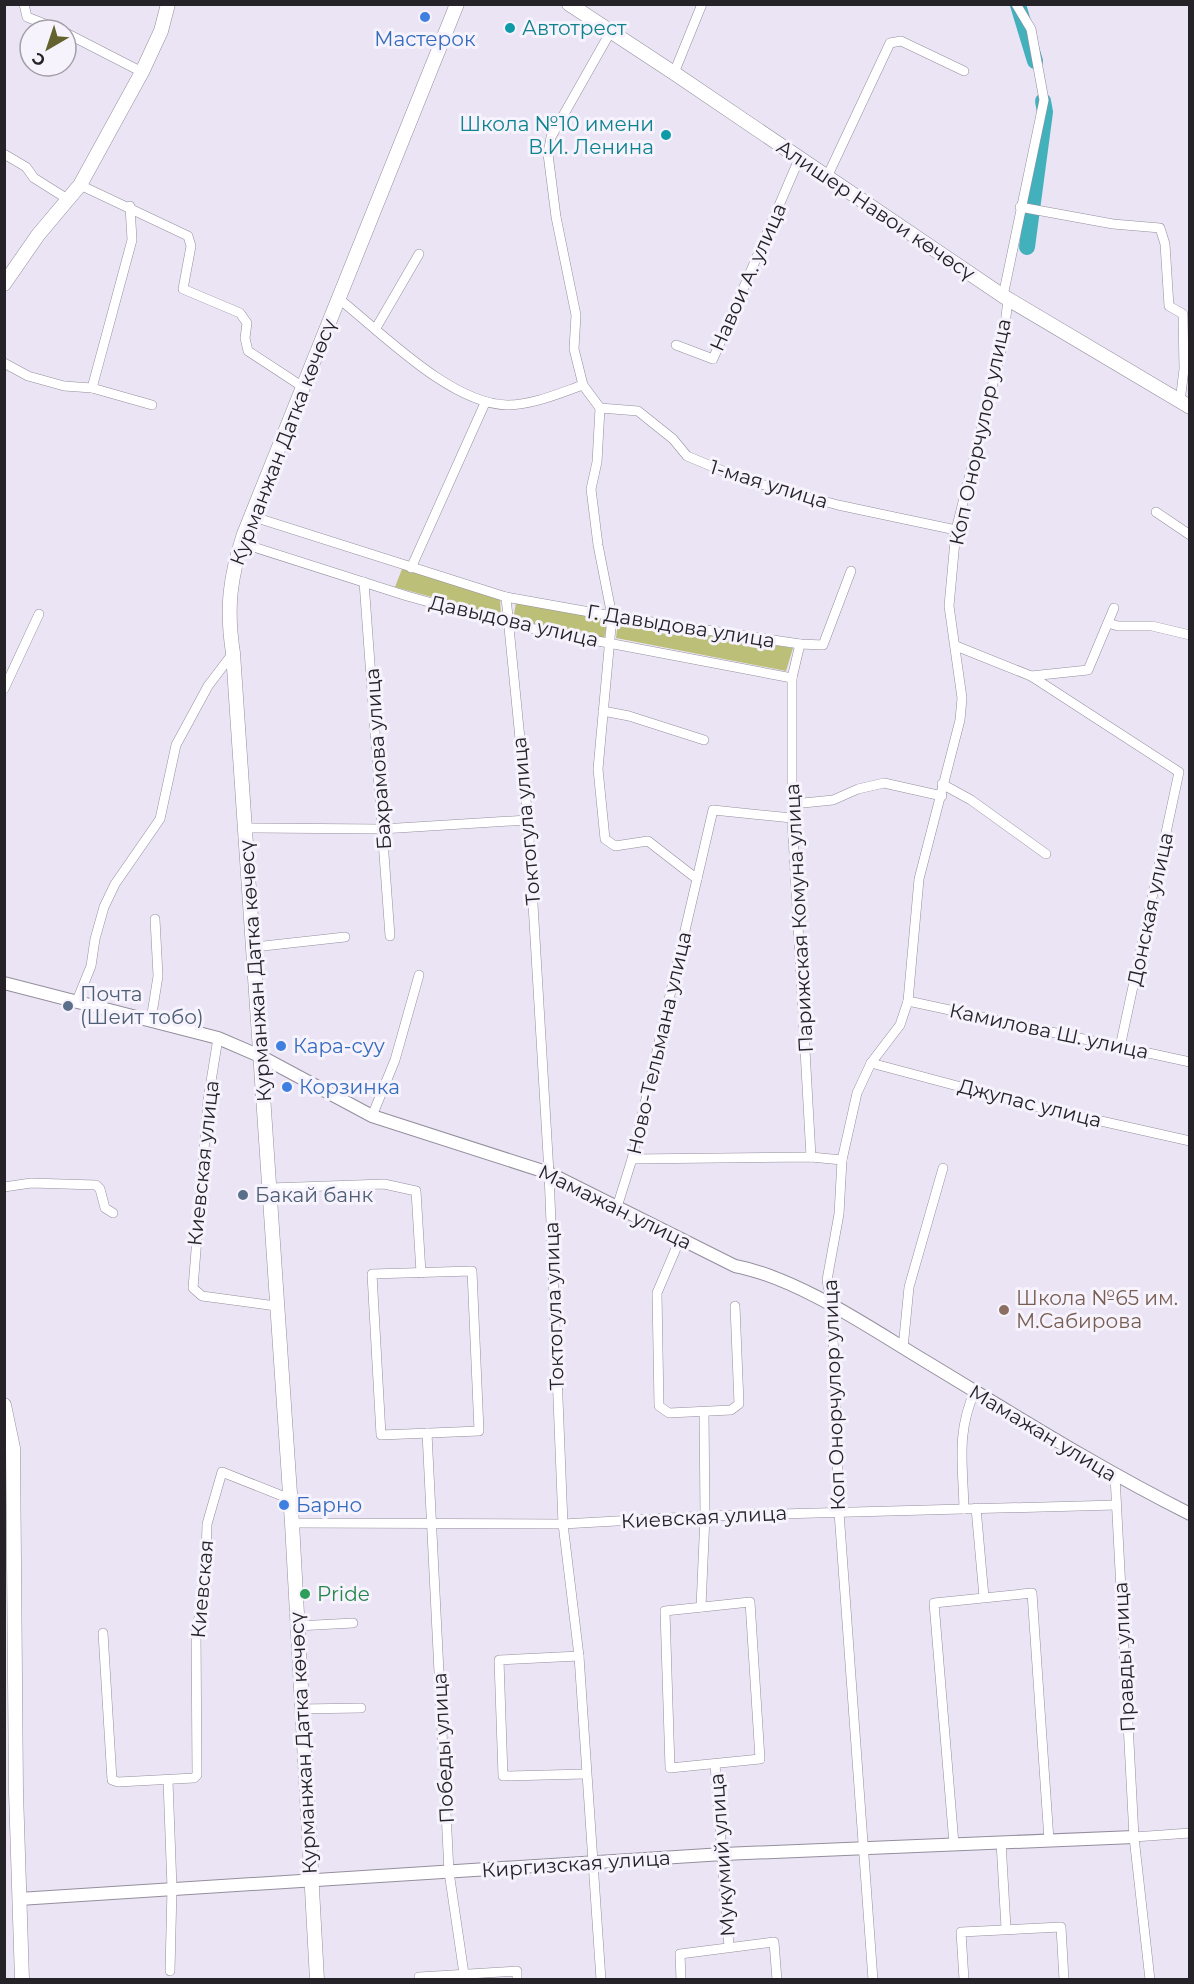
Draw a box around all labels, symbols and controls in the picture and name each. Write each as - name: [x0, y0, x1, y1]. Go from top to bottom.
- marker: Мастерок: [418, 10, 432, 24]
- place label: Автотрест: [522, 16, 627, 40]
- north arrow: [18, 18, 78, 78]
- marker: Автотрест: [503, 21, 517, 35]
- place label: Мастерок: [374, 27, 476, 51]
- text: С: [28, 48, 49, 70]
- place label: Школа №10 имени В.И. Ленина: [459, 112, 654, 159]
- marker: Школа №10 имени В.И. Ленина: [659, 128, 673, 142]
- street label: Алишер Навои көчөсү: [772, 135, 980, 285]
- street label: Навои А. улица: [705, 199, 791, 355]
- street label: Курманжан Датка көчөсү: [225, 315, 341, 569]
- street label: Коп Онорчулор улица: [944, 316, 1016, 548]
- street label: 1-мая улица: [707, 455, 831, 513]
- street label: Давыдова улица: [427, 590, 601, 652]
- street label: Г. Давыдова улица: [585, 599, 777, 653]
- street label: Бахрамова улица: [360, 667, 396, 851]
- street label: Токтогула улица: [507, 736, 545, 906]
- street label: Парижская Комуна улица: [780, 783, 818, 1053]
- street label: Донская улица: [1122, 830, 1178, 988]
- street label: Курманжан Датка көчөсү: [234, 839, 276, 1103]
- street label: Ново-Тельмана улица: [622, 929, 696, 1157]
- place label: Почта (Шеит тобо): [80, 982, 203, 1029]
- street label: Камилова Ш. улица: [947, 998, 1151, 1064]
- marker: Почта (Шеит тобо): [61, 999, 75, 1013]
- place label: Кара-суу: [293, 1034, 385, 1058]
- marker: Кара-суу: [274, 1039, 288, 1053]
- street label: Джупас улица: [956, 1074, 1104, 1132]
- place label: Корзинка: [299, 1075, 400, 1099]
- street label: Киевская улица: [182, 1079, 224, 1247]
- marker: Корзинка: [280, 1080, 294, 1094]
- street label: Мамажан улица: [534, 1159, 696, 1255]
- place label: Бакай банк: [255, 1183, 374, 1207]
- marker: Бакай банк: [236, 1188, 250, 1202]
- street label: Токтогула улица: [539, 1221, 569, 1391]
- street label: Коп Онорчулор улица: [818, 1279, 850, 1511]
- place label: Школа №65 им. М.Сабирова: [1016, 1286, 1178, 1333]
- marker: Школа №65 им. М.Сабирова: [997, 1303, 1011, 1317]
- street label: Мамажан улица: [965, 1380, 1121, 1486]
- place label: Барно: [296, 1493, 362, 1517]
- marker: Барно: [277, 1498, 291, 1512]
- street label: Киевская улица: [620, 1501, 788, 1533]
- street label: Киевская: [186, 1539, 218, 1639]
- street label: Правды улица: [1108, 1581, 1140, 1733]
- place label: Pride: [317, 1582, 370, 1606]
- marker: Pride: [298, 1587, 312, 1601]
- street label: Курманжан Датка көчөсү: [284, 1611, 322, 1875]
- street label: Победы улица: [427, 1672, 459, 1824]
- street label: Мукумий улица: [704, 1772, 740, 1938]
- street label: Киргизская улица: [481, 1845, 671, 1883]

